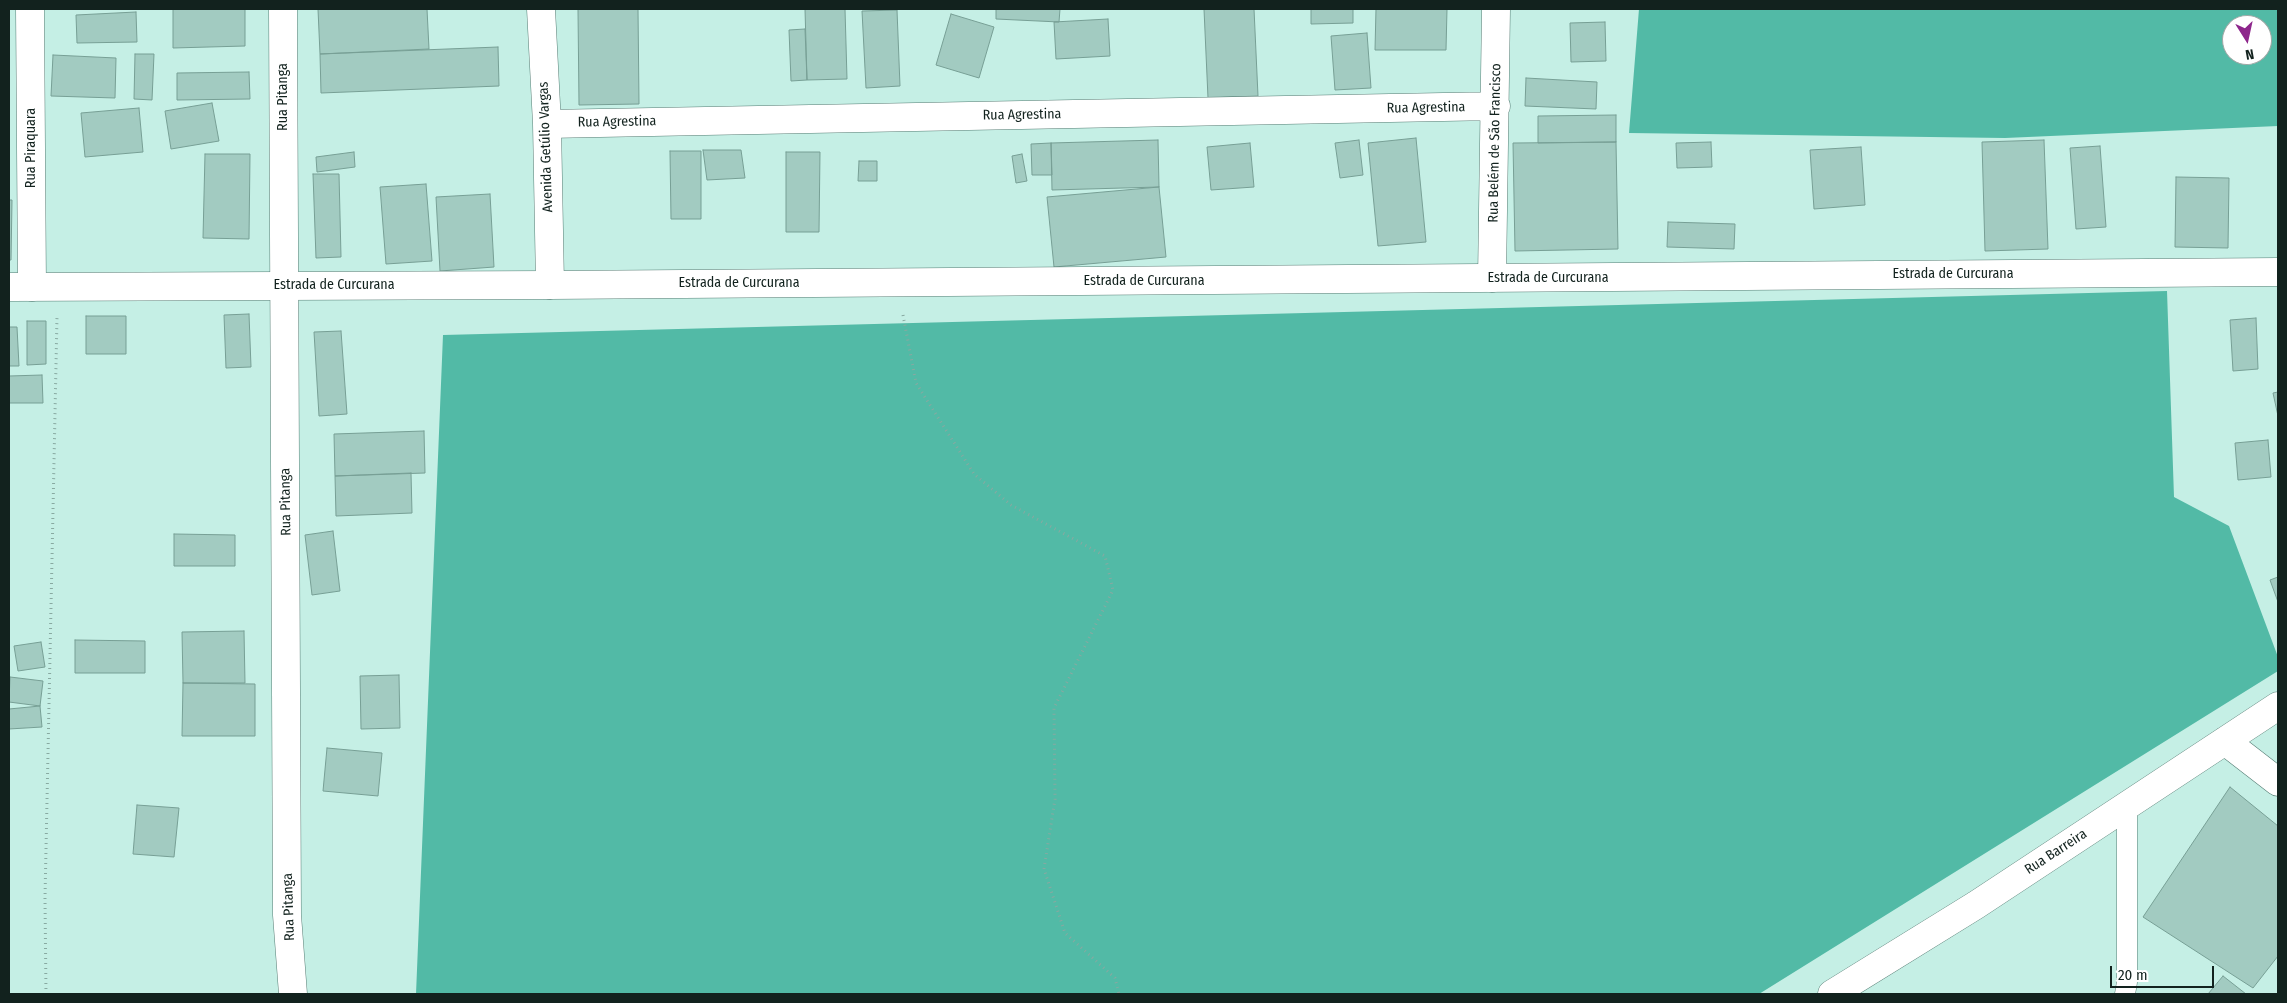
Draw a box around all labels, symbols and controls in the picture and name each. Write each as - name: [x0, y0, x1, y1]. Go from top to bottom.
- north arrow: [2222, 15, 2272, 65]
- text: N: [2244, 45, 2255, 63]
- street label: Rua Pitanga: [275, 63, 291, 131]
- street label: Rua Belém de São Francisco: [1485, 63, 1505, 223]
- street label: Avenida Getúlio Vargas: [535, 81, 557, 213]
- street label: Rua Agrestina: [1386, 99, 1466, 117]
- street label: Rua Agrestina: [982, 106, 1062, 124]
- street label: Rua Piraquara: [23, 108, 39, 188]
- street label: Rua Agrestina: [577, 113, 657, 131]
- street label: Estrada de Curcurana: [1892, 266, 2014, 282]
- street label: Estrada de Curcurana: [1487, 270, 1609, 286]
- street label: Estrada de Curcurana: [1083, 273, 1205, 289]
- street label: Estrada de Curcurana: [678, 275, 800, 291]
- street label: Estrada de Curcurana: [273, 277, 395, 293]
- street label: Rua Pitanga: [277, 468, 295, 536]
- street label: Rua Barreira: [2022, 826, 2090, 878]
- street label: Rua Pitanga: [279, 873, 299, 941]
- scale bar: [2112, 956, 2216, 988]
- text: 20 m: [2118, 966, 2148, 984]

